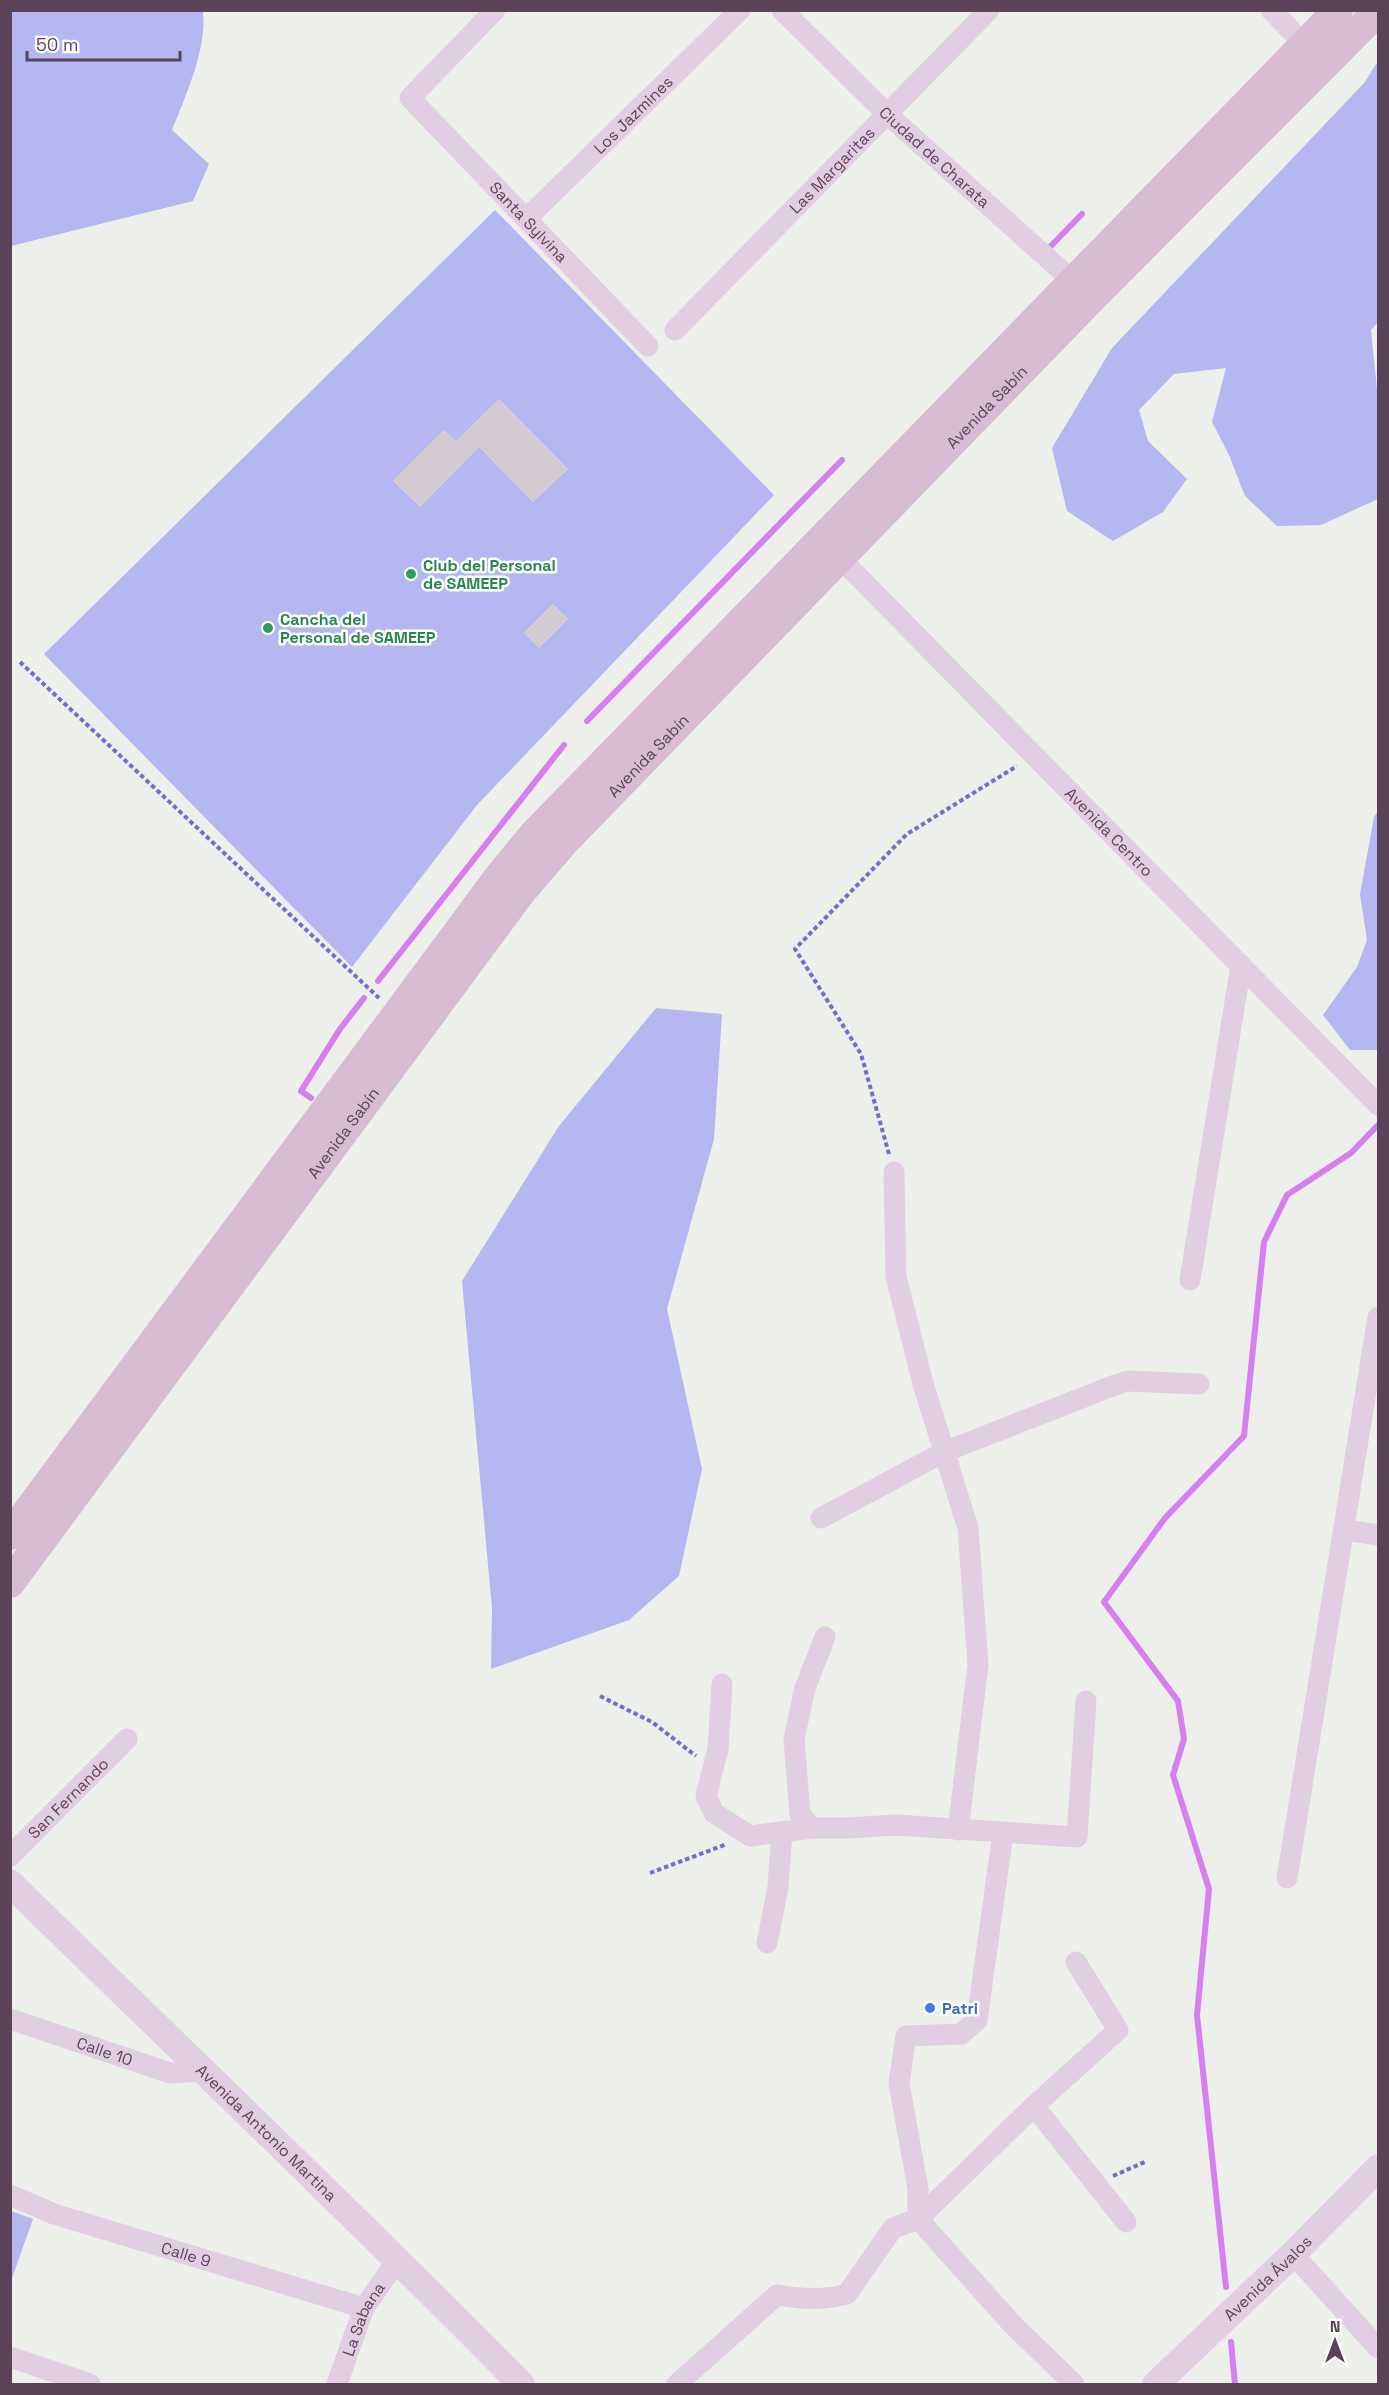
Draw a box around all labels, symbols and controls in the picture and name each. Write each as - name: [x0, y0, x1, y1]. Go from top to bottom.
- scale bar: [27, 24, 180, 62]
- text: 50 m: [36, 33, 78, 56]
- street label: Los Jazmines: [589, 71, 677, 159]
- street label: Ciudad de Charata: [874, 102, 994, 213]
- street label: Las Margaritas: [785, 123, 880, 218]
- street label: Santa Sylvina: [485, 177, 572, 267]
- street label: Avenida Sabín: [942, 361, 1032, 453]
- place label: Club del Personal de SAMEEP: [423, 555, 556, 594]
- marker: Club del Personal de SAMEEP: [404, 567, 418, 581]
- place label: Cancha del Personal de SAMEEP: [280, 609, 436, 648]
- marker: Cancha del Personal de SAMEEP: [261, 621, 275, 635]
- street label: Avenida Sabín: [603, 710, 694, 802]
- street label: Avenida Centro: [1060, 783, 1158, 881]
- street label: Avenida Sabín: [303, 1083, 384, 1183]
- street label: San Fernando: [23, 1753, 113, 1843]
- place label: Patri: [942, 1998, 978, 2019]
- marker: Patri: [923, 2001, 937, 2015]
- street label: Calle 10: [74, 2032, 135, 2071]
- street label: Avenida Antonio Martina: [191, 2060, 341, 2206]
- street label: Avenida Ávalos: [1219, 2231, 1317, 2325]
- street label: Calle 9: [159, 2237, 213, 2272]
- street label: La Sabana: [338, 2278, 390, 2359]
- north arrow: [1305, 2311, 1365, 2371]
- text: N: [1330, 2316, 1340, 2337]

